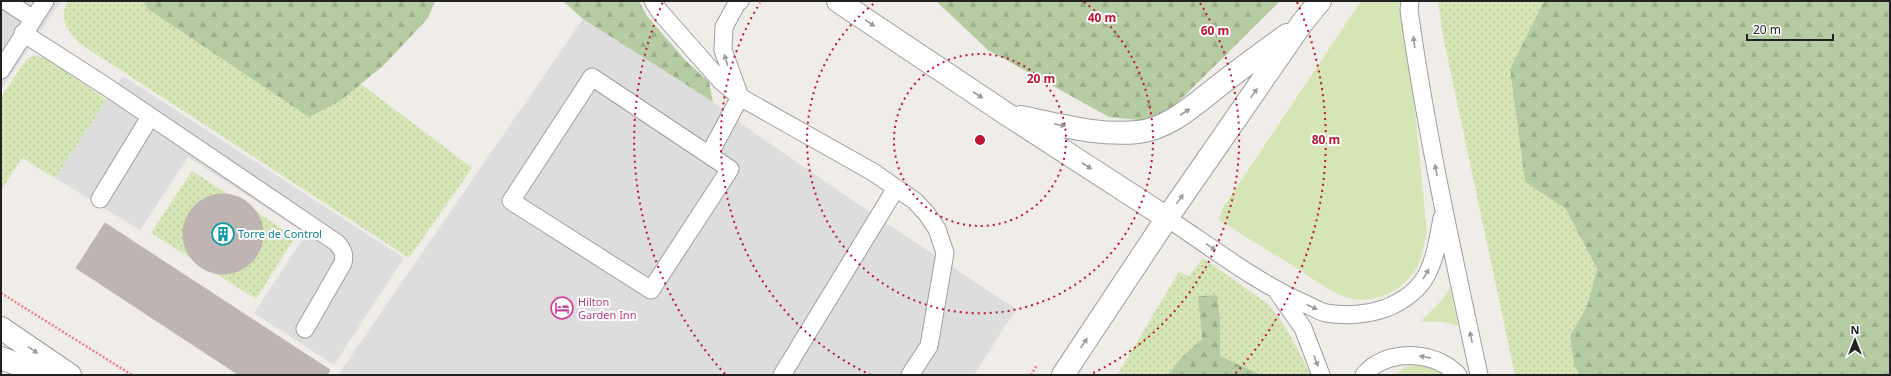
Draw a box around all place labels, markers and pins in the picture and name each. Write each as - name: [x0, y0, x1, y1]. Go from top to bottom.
- centre of rings: [973, 133, 987, 147]
- building icon: Torre de Control: [210, 221, 236, 247]
- place label: Torre de Control: [238, 226, 322, 241]
- place label: Hilton Garden Inn: [578, 294, 636, 322]
- hotel icon: Hilton Garden Inn: [549, 295, 575, 321]

